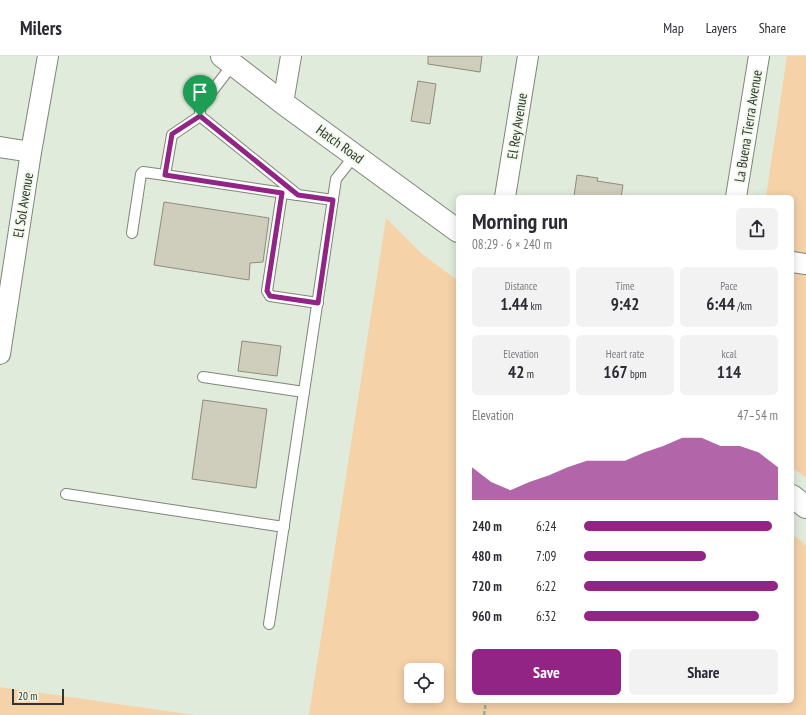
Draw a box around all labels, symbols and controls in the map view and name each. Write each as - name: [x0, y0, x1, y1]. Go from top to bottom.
- text: Milers: [20, 16, 62, 40]
- text: Map: [663, 19, 684, 37]
- text: Layers: [706, 19, 737, 37]
- text: Share: [759, 19, 786, 37]
- street label: La Buena Tierra Avenue: [730, 68, 766, 183]
- pin: [183, 75, 217, 116]
- icon: arrive: [189, 81, 211, 103]
- street label: El Rey Avenue: [503, 91, 531, 160]
- street label: Hatch Road: [313, 121, 367, 167]
- street label: El Sol Avenue: [9, 171, 37, 239]
- text: Morning run: [472, 207, 568, 235]
- button: share: [736, 208, 778, 250]
- text: 08:29 · 6 × 240 m: [472, 236, 552, 253]
- text: Distance: [505, 279, 537, 293]
- text: Time: [615, 279, 635, 293]
- text: Pace: [720, 279, 738, 293]
- text: 1.44: [500, 293, 528, 315]
- text: 9:42: [611, 293, 639, 315]
- text: 6:44: [706, 293, 735, 315]
- text: km: [528, 299, 542, 313]
- text: /km: [735, 299, 752, 313]
- text: Elevation: [503, 347, 539, 361]
- text: Heart rate: [606, 347, 644, 361]
- text: kcal: [721, 347, 737, 361]
- text: 42: [508, 361, 524, 383]
- text: 167: [603, 361, 628, 383]
- text: 114: [717, 361, 741, 383]
- text: m: [524, 367, 534, 381]
- text: bpm: [628, 367, 647, 381]
- text: Elevation: [472, 407, 514, 424]
- text: 47–54 m: [737, 407, 778, 424]
- text: 240 m: [472, 518, 502, 535]
- text: 6:24: [536, 518, 556, 535]
- text: 480 m: [472, 548, 502, 565]
- text: 7:09: [536, 548, 556, 565]
- text: 720 m: [472, 578, 502, 595]
- text: 6:22: [536, 578, 556, 595]
- text: 960 m: [472, 608, 502, 625]
- text: 6:32: [536, 608, 556, 625]
- button: Save: [472, 649, 621, 695]
- button: Share: [629, 649, 778, 695]
- map controls: [404, 663, 444, 703]
- button: locate: [404, 663, 444, 703]
- scale bar: [12, 687, 64, 706]
- text: 20 m: [18, 689, 37, 703]

